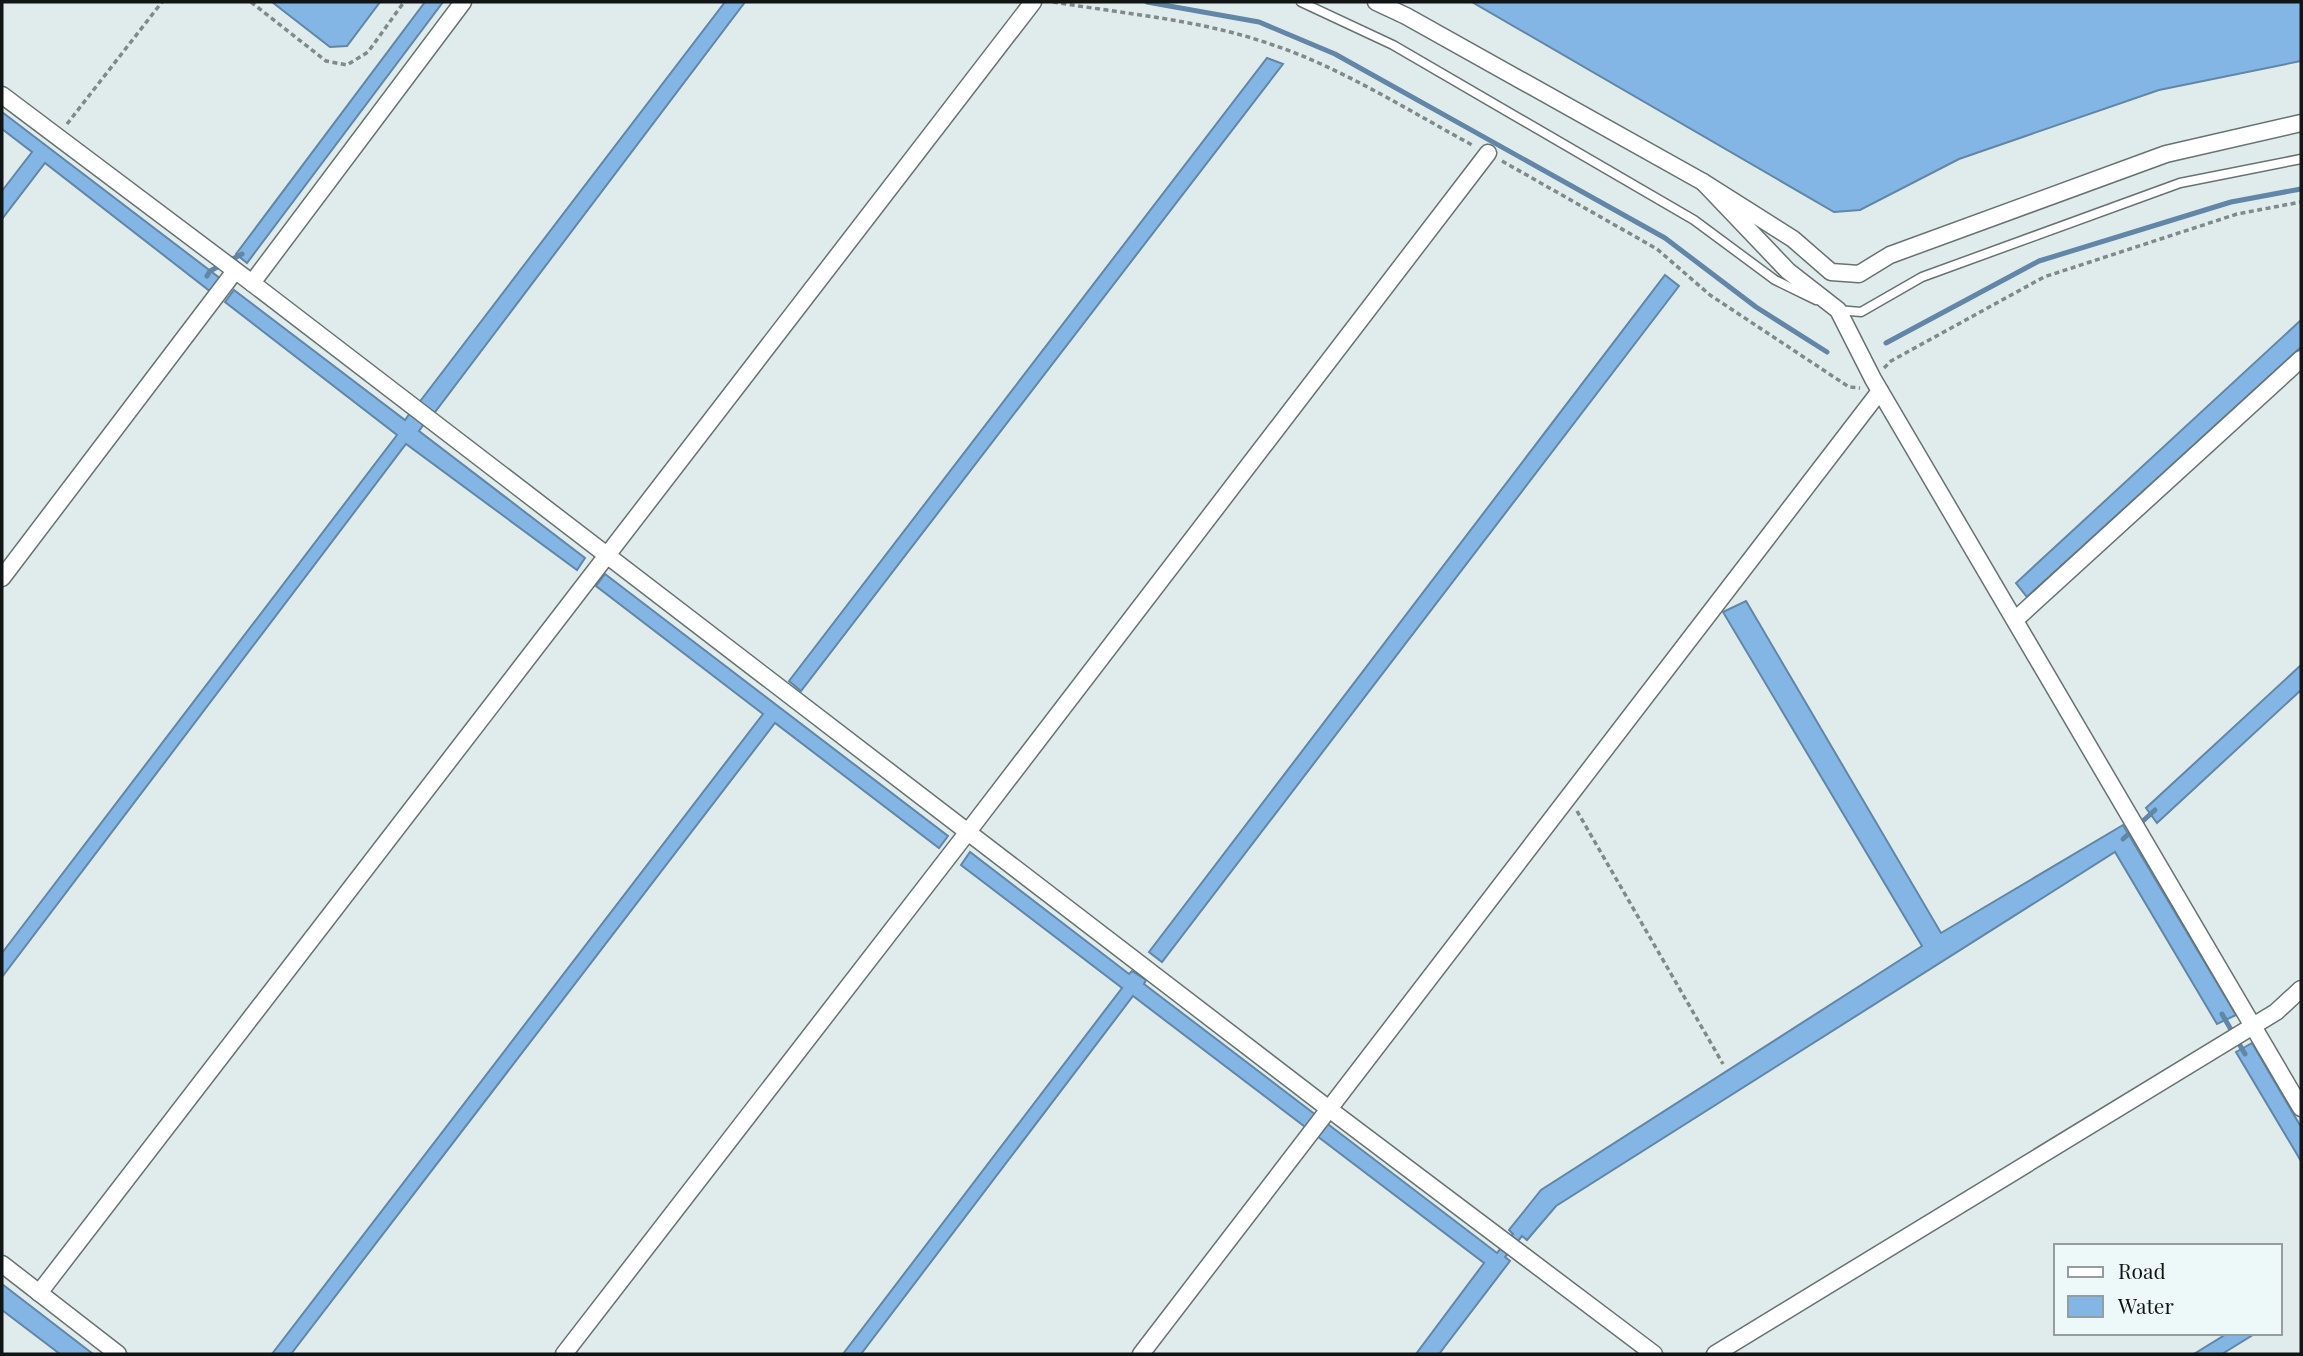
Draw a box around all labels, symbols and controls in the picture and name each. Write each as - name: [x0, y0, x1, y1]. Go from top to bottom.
- legend: [2054, 1244, 2282, 1335]
- text: Road: [2118, 1256, 2166, 1284]
- text: Water: [2117, 1291, 2174, 1319]

